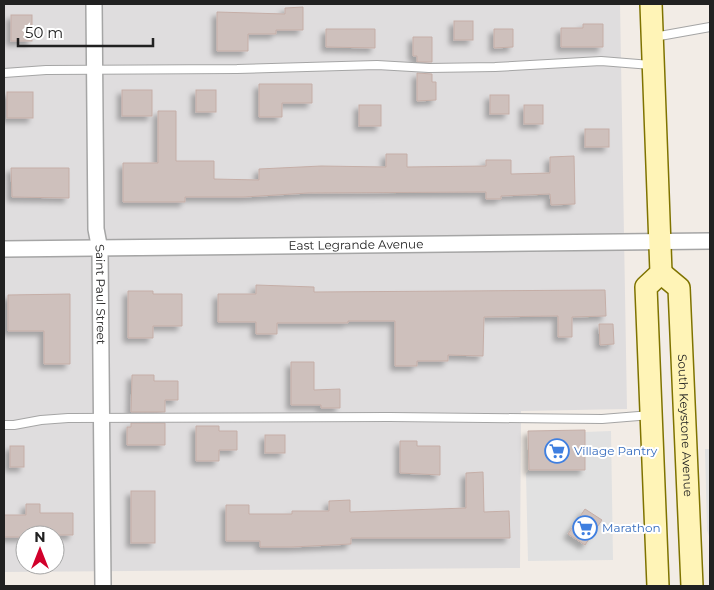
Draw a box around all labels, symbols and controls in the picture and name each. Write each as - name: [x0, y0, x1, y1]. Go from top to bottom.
- scale bar: [18, 15, 152, 47]
- text: 50 m: [25, 23, 63, 42]
- street label: East Legrande Avenue: [288, 236, 423, 253]
- street label: Saint Paul Street: [92, 243, 109, 345]
- street label: South Keystone Avenue: [675, 354, 696, 497]
- supermarket icon: Village Pantry: [544, 438, 570, 464]
- place label: Village Pantry: [574, 443, 658, 458]
- supermarket icon: Marathon: [572, 515, 598, 541]
- place label: Marathon: [602, 520, 661, 535]
- north arrow: [15, 525, 65, 575]
- text: N: [34, 528, 46, 546]

